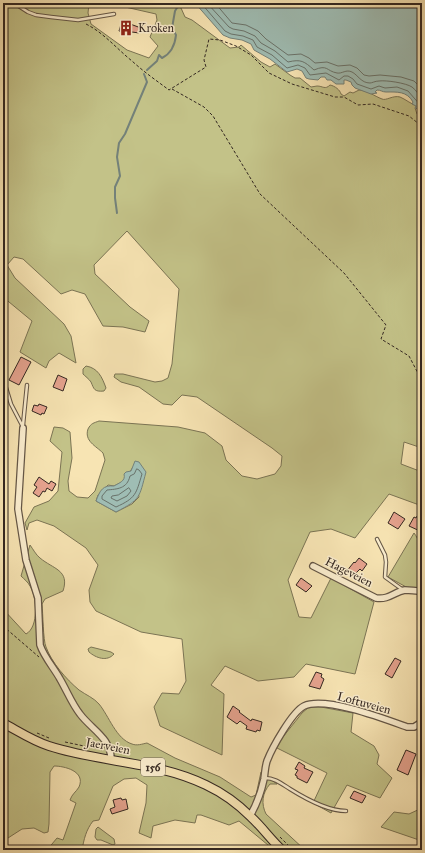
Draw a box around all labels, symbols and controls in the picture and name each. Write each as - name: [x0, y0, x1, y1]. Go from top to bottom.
- building icon: Kroken: [117, 19, 135, 37]
- place label: Kroken: [138, 21, 174, 35]
- street label: Hageveien: [322, 554, 376, 591]
- street label: Loftuveien: [336, 689, 393, 717]
- street label: Jaerveien: [83, 734, 132, 758]
- road number: 156: [141, 758, 165, 776]

